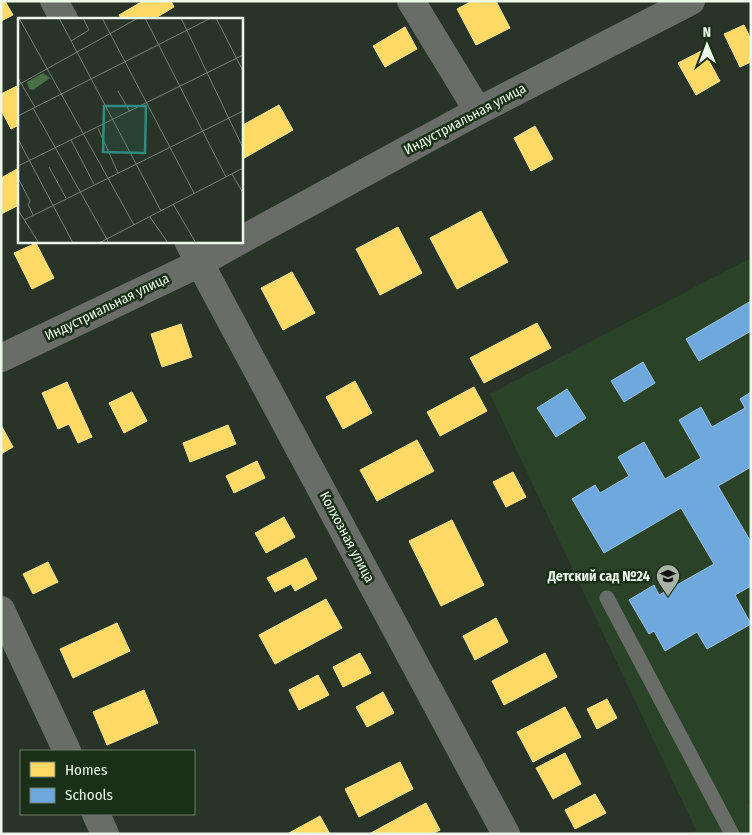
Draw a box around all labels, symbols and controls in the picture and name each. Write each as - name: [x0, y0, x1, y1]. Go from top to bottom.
- inset map: [18, 18, 242, 242]
- north arrow: [682, 20, 732, 70]
- text: N: [702, 24, 711, 41]
- street label: Индустриальная улица: [401, 80, 529, 158]
- street label: Индустриальная улица: [42, 269, 172, 344]
- street label: Колхозная улица: [316, 489, 378, 586]
- school or university icon: Детский сад №24: [655, 563, 681, 597]
- place label: Детский сад №24: [547, 568, 650, 585]
- legend: [20, 750, 195, 815]
- text: Homes: [65, 761, 107, 779]
- text: Schools: [65, 786, 113, 804]

